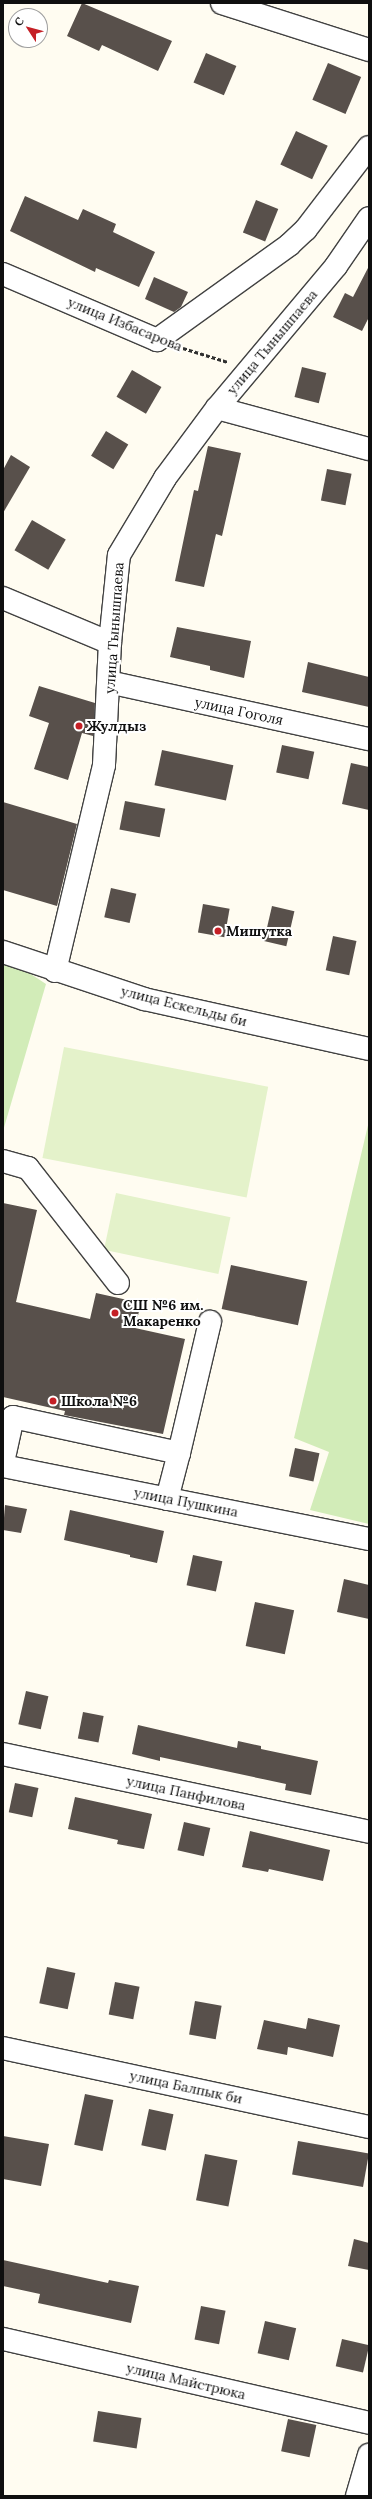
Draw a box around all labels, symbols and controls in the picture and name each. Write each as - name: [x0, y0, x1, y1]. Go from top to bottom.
- north arrow: [8, 8, 48, 48]
- text: С: [11, 14, 27, 29]
- street label: улица Тынышпаева: [223, 286, 321, 398]
- street label: улица Избасарова: [65, 293, 185, 355]
- street label: улица Тынышпаева: [101, 562, 127, 694]
- street label: улица Гоголя: [193, 693, 285, 729]
- place label: Жулдыз: [87, 718, 146, 734]
- marker: Жулдыз: [74, 721, 84, 731]
- place label: Мишутка: [226, 923, 292, 939]
- marker: Мишутка: [213, 926, 223, 936]
- street label: улица Ескельды би: [119, 982, 249, 1030]
- place label: СШ №6 им. Макаренко: [123, 1297, 204, 1330]
- marker: СШ №6 им. Макаренко: [110, 1308, 120, 1318]
- place label: Школа №6: [61, 1393, 137, 1409]
- marker: Школа №6: [48, 1396, 58, 1406]
- street label: улица Пушкина: [133, 1484, 239, 1520]
- street label: улица Панфилова: [125, 1772, 247, 1814]
- street label: улица Балпык би: [128, 2067, 244, 2107]
- street label: улица Майстрюка: [125, 2359, 247, 2403]

